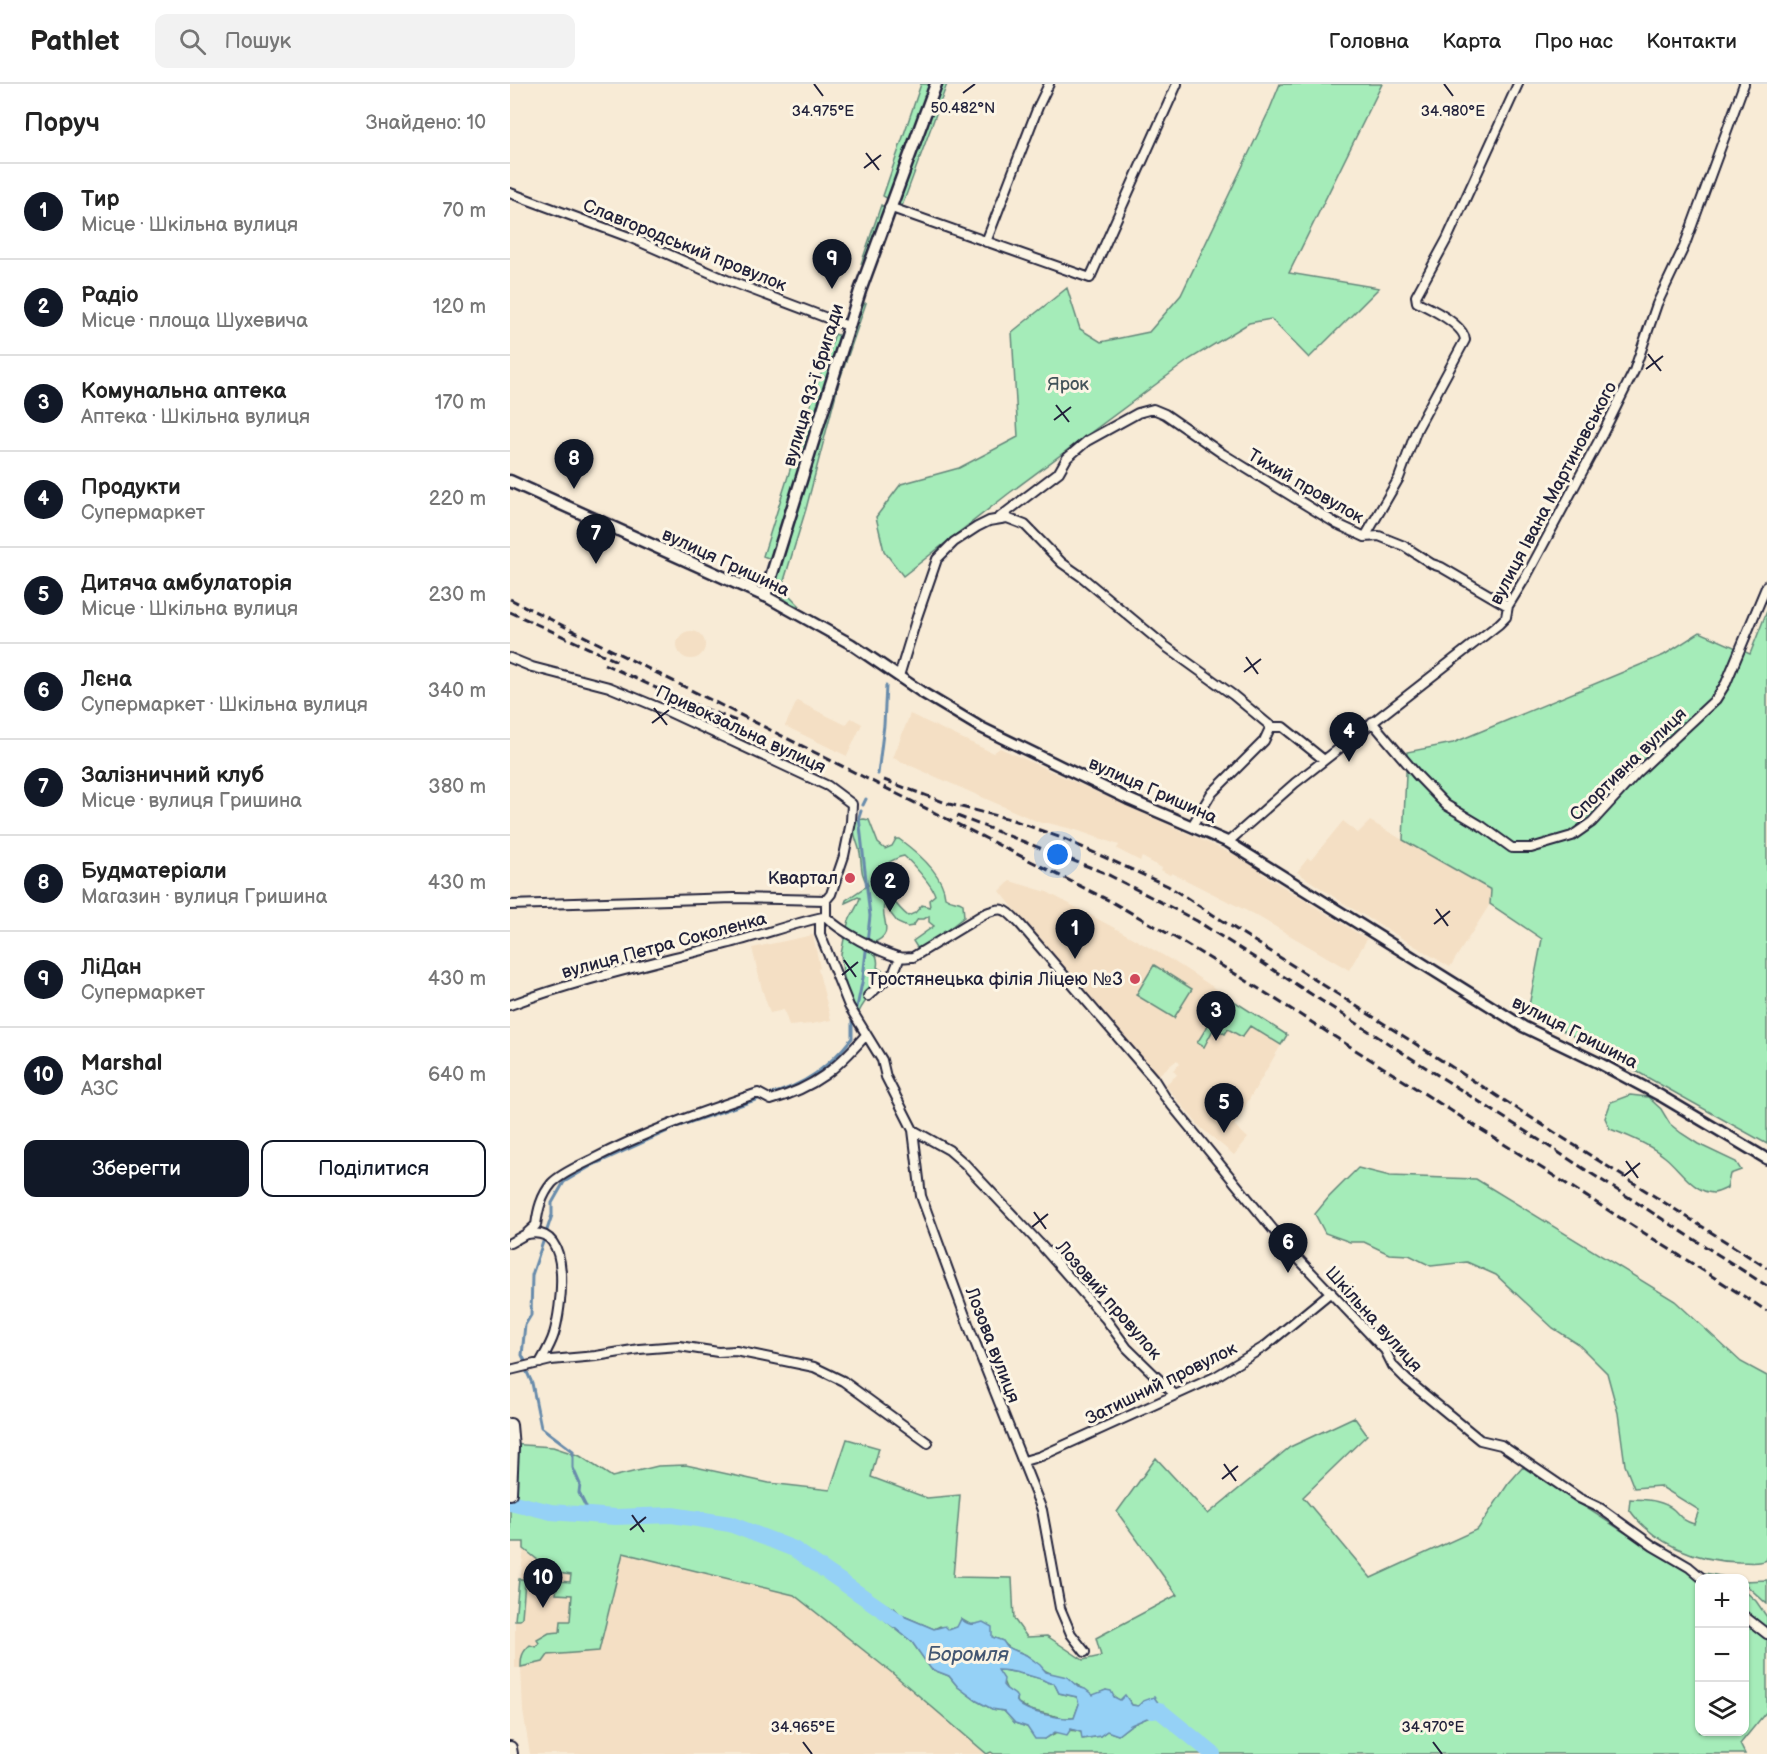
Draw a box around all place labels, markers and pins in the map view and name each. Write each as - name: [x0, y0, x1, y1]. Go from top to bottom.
- pin: 9: [812, 240, 852, 289]
- pin: 8: [554, 440, 594, 489]
- pin: 7: [576, 514, 616, 564]
- pin: 4: [1330, 712, 1368, 762]
- pin: 2: [870, 862, 910, 912]
- place label: Квартал: [768, 868, 838, 889]
- marker: Квартал: [843, 871, 857, 885]
- pin: 1: [1056, 910, 1094, 959]
- place label: Тростянецька філія Ліцею №3: [867, 969, 1123, 990]
- marker: Тростянецька філія Ліцею №3: [1128, 972, 1142, 986]
- pin: 3: [1196, 992, 1236, 1041]
- pin: 5: [1204, 1084, 1244, 1133]
- pin: 6: [1268, 1224, 1308, 1273]
- pin: 10: [524, 1558, 562, 1608]

